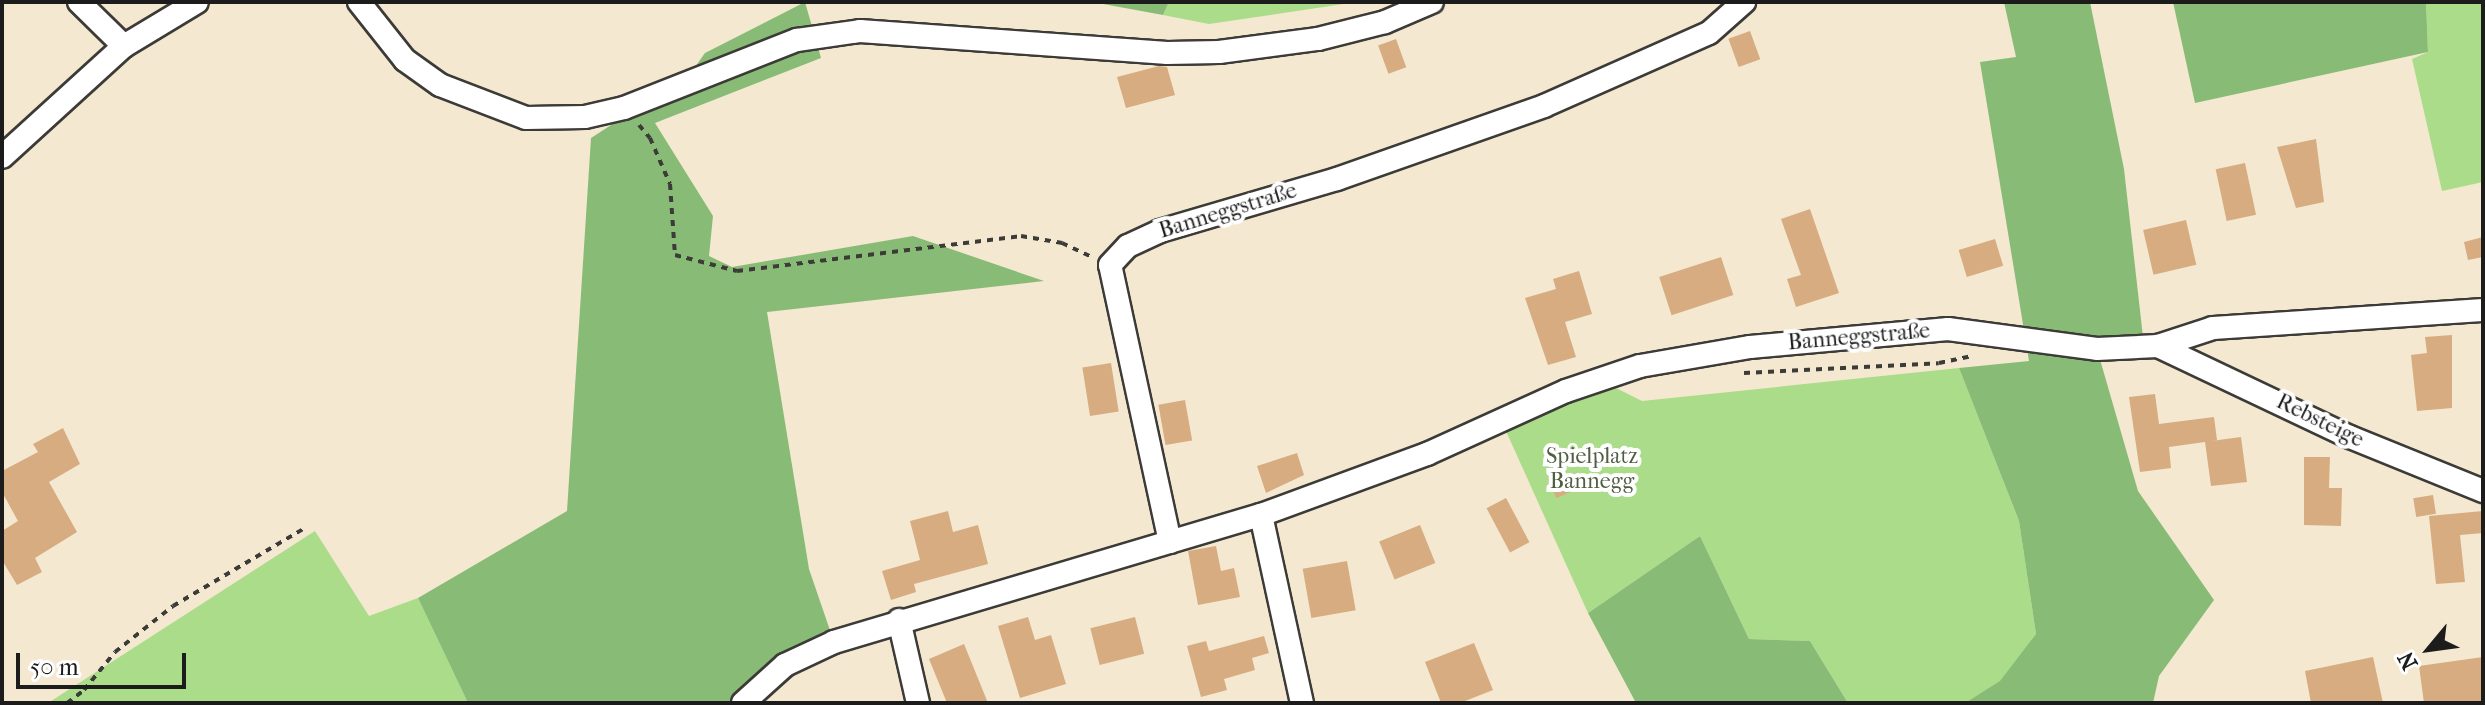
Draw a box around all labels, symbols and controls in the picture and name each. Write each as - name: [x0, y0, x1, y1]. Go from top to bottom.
- street label: Banneggstraße: [1156, 178, 1300, 244]
- street label: Banneggstraße: [1787, 318, 1931, 356]
- street label: Rebsteige: [2272, 389, 2368, 453]
- park label: Spielplatz Bannegg: [1546, 443, 1638, 494]
- north arrow: [2389, 609, 2469, 689]
- scale bar: [20, 637, 190, 687]
- text: N: [2393, 647, 2423, 674]
- text: 50 m: [30, 653, 79, 681]

